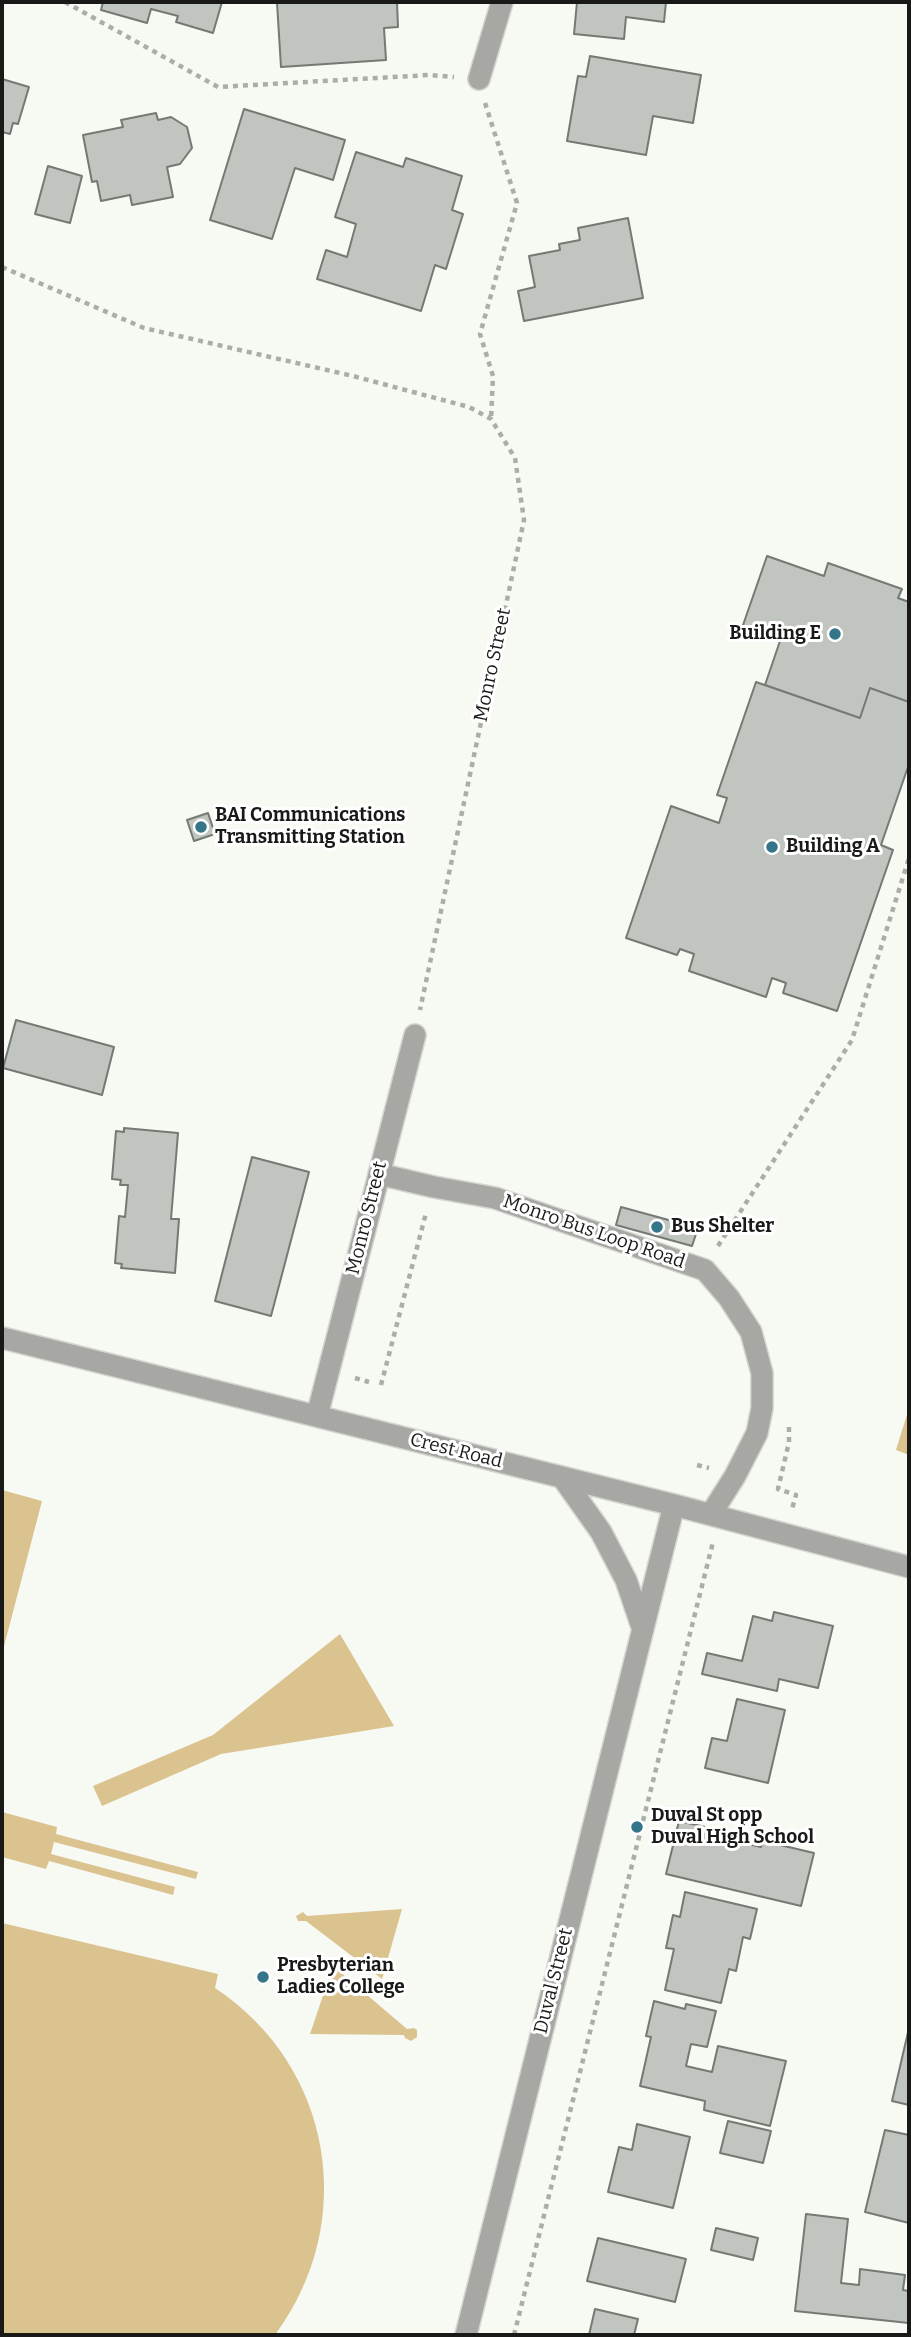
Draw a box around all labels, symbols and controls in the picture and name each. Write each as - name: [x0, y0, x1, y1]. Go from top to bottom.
- street label: Monro Street: [470, 606, 516, 724]
- place label: Building E: [729, 623, 821, 645]
- marker: Building E: [827, 626, 843, 642]
- place label: BAI Communications Transmitting Station: [215, 805, 405, 849]
- marker: BAI Communications Transmitting Station: [193, 819, 209, 835]
- place label: Building A: [786, 836, 880, 858]
- marker: Building A: [764, 839, 780, 855]
- street label: Monro Street: [342, 1159, 392, 1277]
- street label: Monro Bus Loop Road: [500, 1190, 688, 1274]
- place label: Bus Shelter: [671, 1216, 774, 1238]
- marker: Bus Shelter: [649, 1219, 665, 1235]
- street label: Crest Road: [407, 1429, 505, 1473]
- place label: Duval St opp Duval High School: [651, 1805, 814, 1849]
- marker: Duval St opp Duval High School: [629, 1819, 645, 1835]
- street label: Duval Street: [530, 1926, 578, 2036]
- place label: Presbyterian Ladies College: [277, 1955, 405, 1999]
- marker: Presbyterian Ladies College: [255, 1969, 271, 1985]

